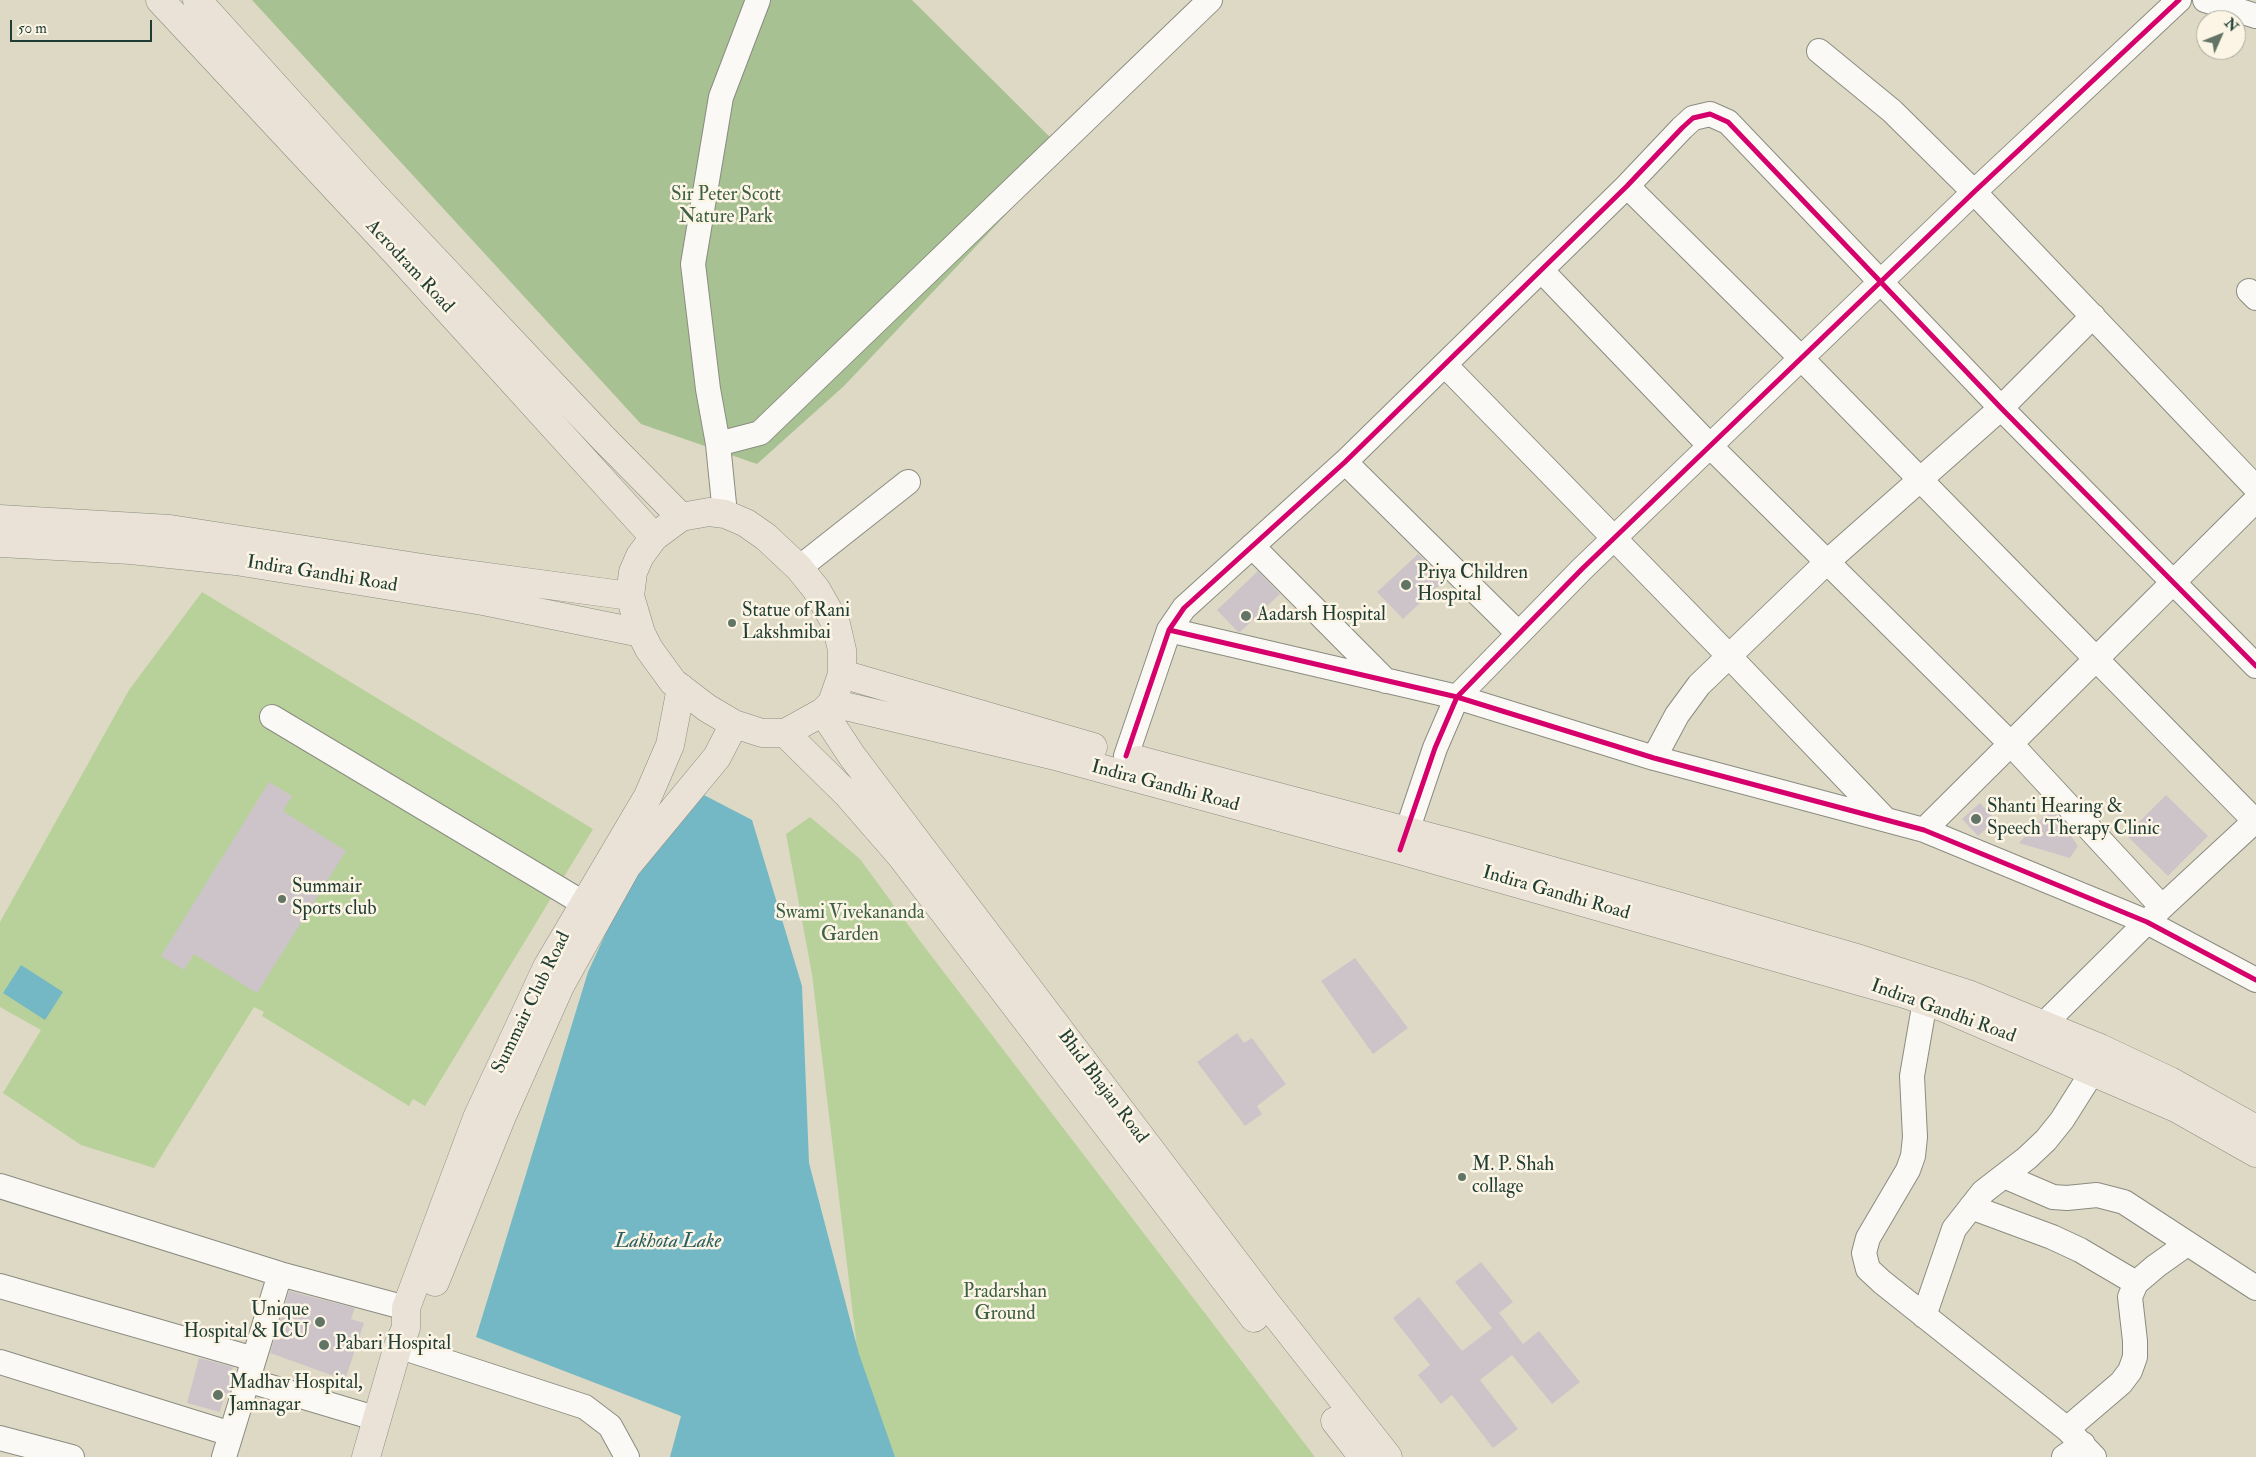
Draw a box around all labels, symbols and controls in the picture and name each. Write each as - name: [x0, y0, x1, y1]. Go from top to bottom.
- scale bar: [12, 10, 155, 42]
- north arrow: [2196, 10, 2246, 60]
- text: N: [2221, 15, 2242, 35]
- text: 50 m: [18, 19, 47, 38]
- park label: Sir Peter Scott Nature Park: [671, 185, 781, 229]
- street label: Aerodram Road: [360, 216, 458, 318]
- street label: Indira Gandhi Road: [245, 552, 399, 598]
- place label: Priya Children Hospital: [1417, 563, 1528, 607]
- marker: Priya Children Hospital: [1399, 578, 1413, 592]
- place label: Statue of Rani Lakshmibai: [742, 601, 850, 645]
- place label: Aadarsh Hospital: [1257, 605, 1386, 627]
- marker: Aadarsh Hospital: [1239, 609, 1253, 623]
- marker: Statue of Rani Lakshmibai: [726, 617, 738, 629]
- street label: Indira Gandhi Road: [1088, 756, 1242, 818]
- place label: Shanti Hearing & Speech Therapy Clinic: [1987, 797, 2160, 841]
- marker: Shanti Hearing & Speech Therapy Clinic: [1969, 812, 1983, 826]
- street label: Indira Gandhi Road: [1480, 862, 1632, 926]
- place label: Summair Sports club: [292, 877, 377, 921]
- marker: Summair Sports club: [276, 893, 288, 905]
- park label: Swami Vivekananda Garden: [775, 903, 925, 947]
- street label: Summair Club Road: [488, 928, 576, 1078]
- street label: Indira Gandhi Road: [1868, 975, 2018, 1049]
- street label: Bhid Bhajan Road: [1052, 1026, 1152, 1148]
- place label: M. P. Shah collage: [1472, 1155, 1554, 1199]
- marker: M. P. Shah collage: [1456, 1171, 1468, 1183]
- water label: Lakhota Lake: [615, 1231, 721, 1255]
- park label: Pradarshan Ground: [963, 1282, 1047, 1326]
- place label: Unique Hospital & ICU: [183, 1300, 309, 1344]
- marker: Unique Hospital & ICU: [313, 1315, 327, 1329]
- place label: Pabari Hospital: [335, 1334, 451, 1356]
- marker: Pabari Hospital: [317, 1338, 331, 1352]
- place label: Madhav Hospital, Jamnagar: [229, 1373, 363, 1417]
- marker: Madhav Hospital, Jamnagar: [211, 1388, 225, 1402]

